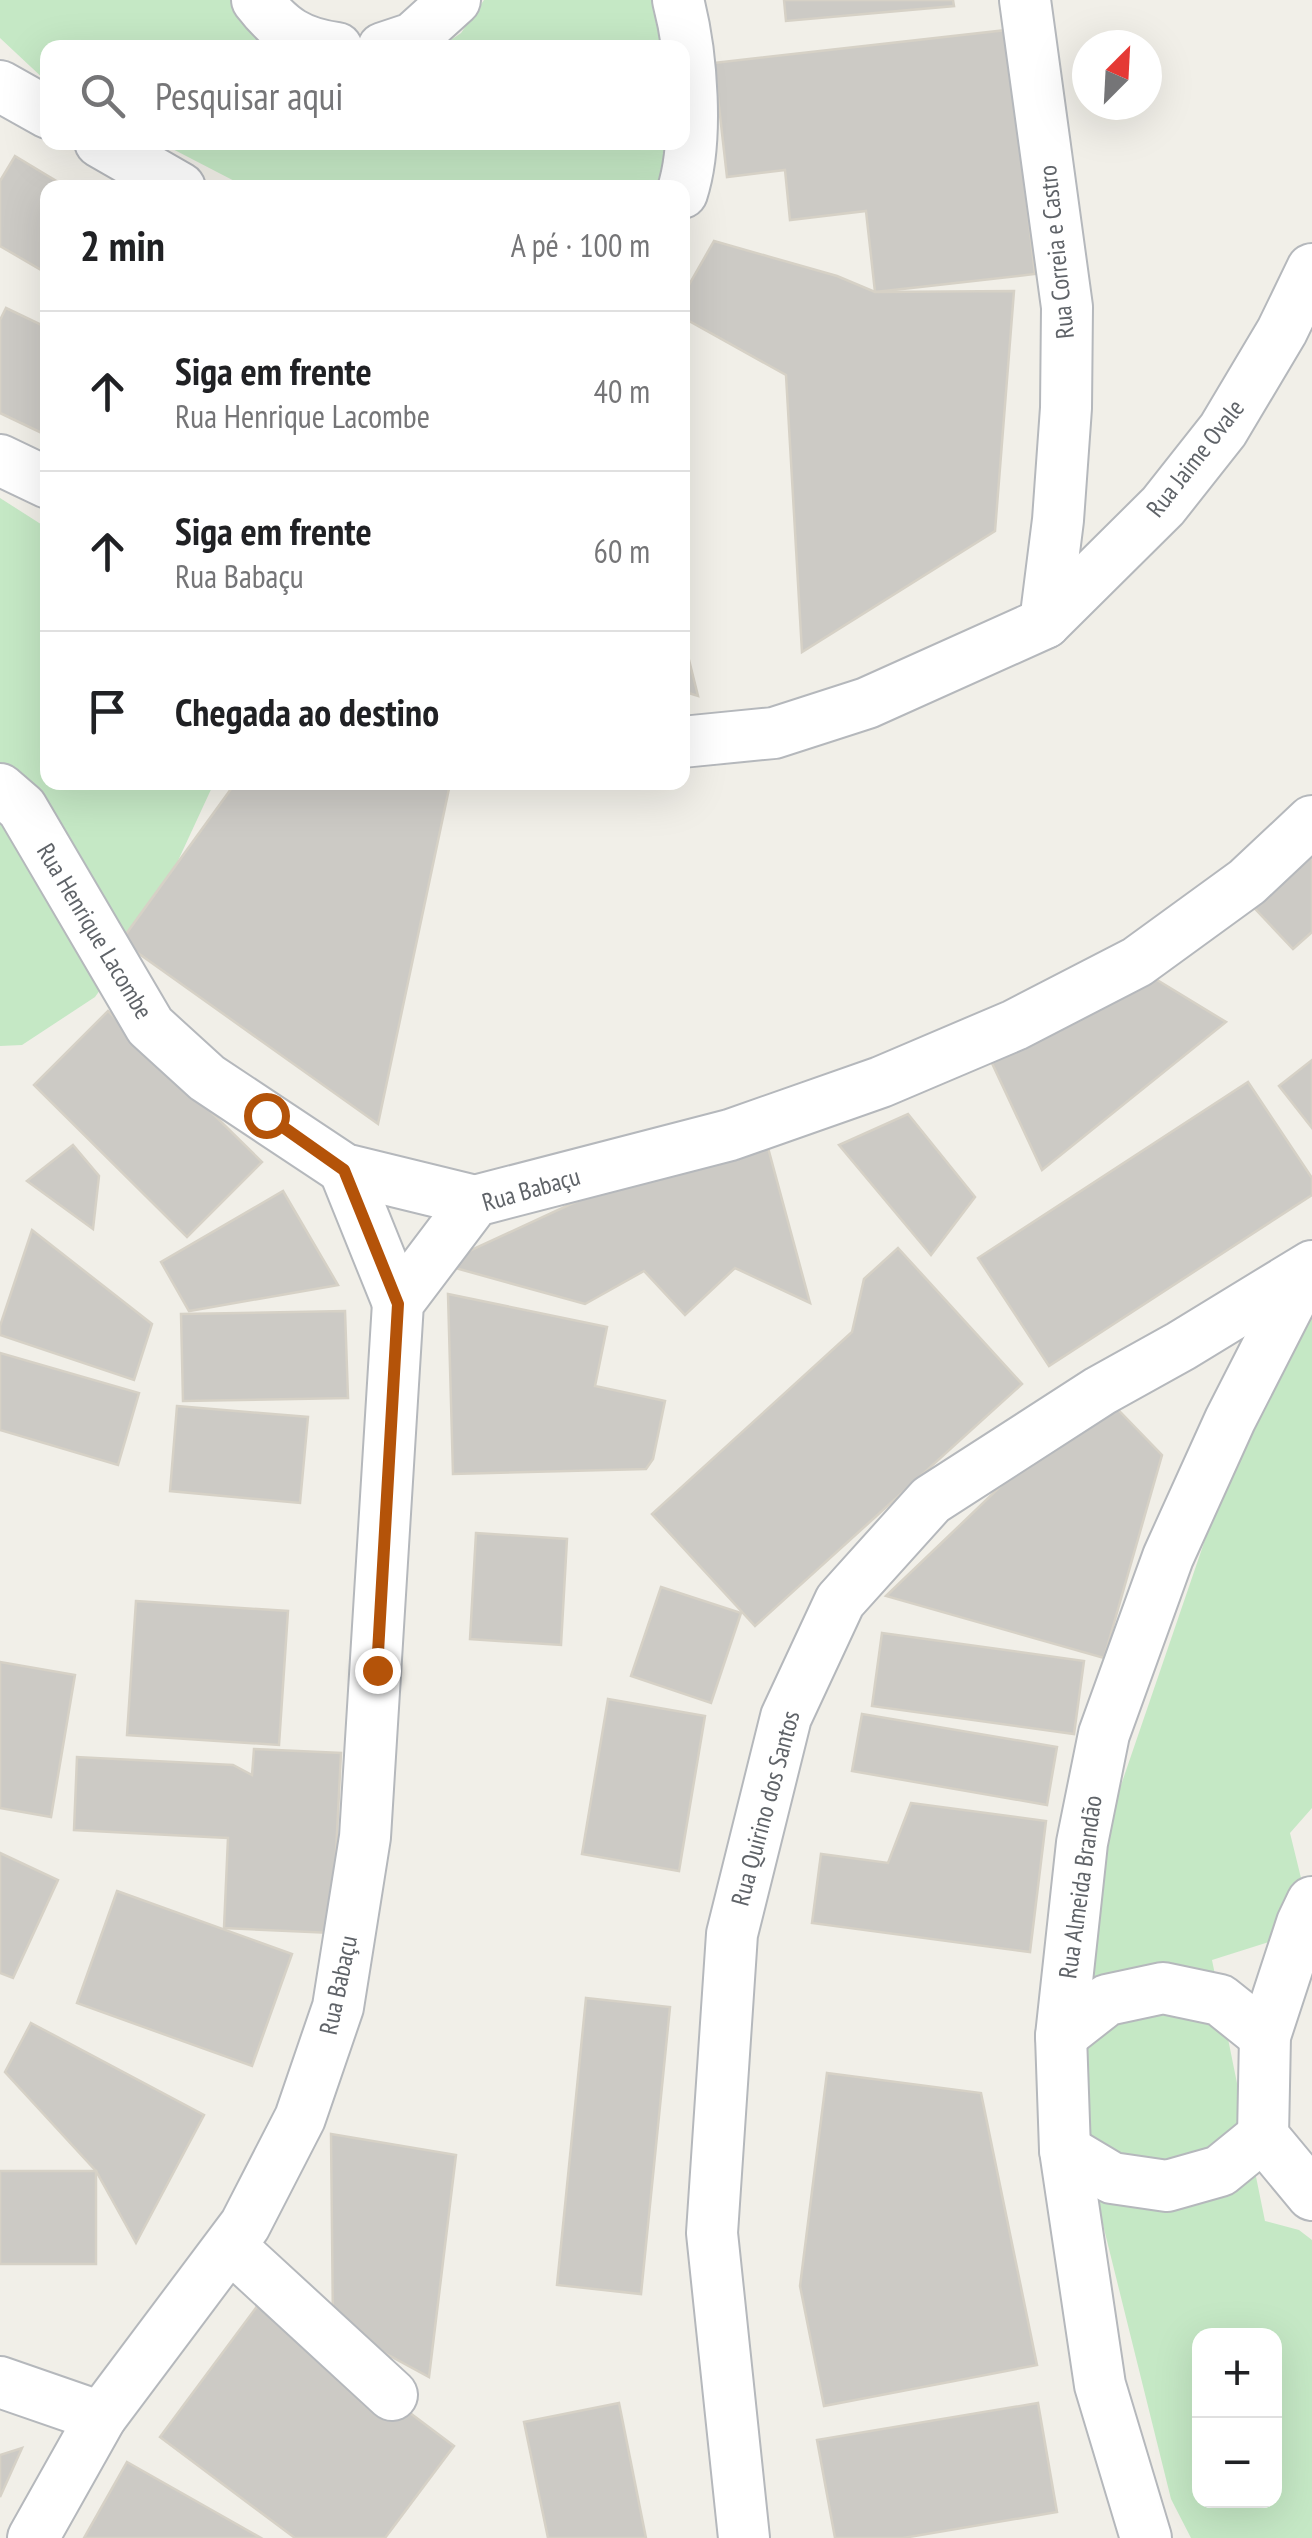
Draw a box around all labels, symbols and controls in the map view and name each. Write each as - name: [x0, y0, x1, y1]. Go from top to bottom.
- north arrow: [1072, 30, 1162, 120]
- search box: [40, 40, 690, 150]
- icon: search: [75, 68, 130, 123]
- text: Pesquisar aqui: [155, 71, 344, 120]
- street label: Rua Correia e Castro: [1031, 164, 1081, 340]
- text: 2 min: [80, 218, 165, 273]
- text: A pé · 100 m: [511, 224, 650, 266]
- text: Siga em frente: [175, 346, 372, 395]
- icon: ahead: [80, 364, 135, 419]
- text: 40 m: [594, 370, 650, 412]
- street label: Rua Jaime Ovale: [1139, 393, 1251, 523]
- text: Rua Henrique Lacombe: [175, 395, 430, 437]
- text: Siga em frente: [175, 506, 372, 555]
- icon: ahead: [80, 524, 135, 579]
- text: 60 m: [594, 530, 650, 572]
- text: Rua Babaçu: [175, 555, 304, 597]
- icon: arrive: [80, 684, 135, 739]
- text: Chegada ao destino: [175, 687, 439, 736]
- street label: Rua Henrique Lacombe: [30, 837, 160, 1025]
- route start: [244, 1093, 290, 1139]
- street label: Rua Babaçu: [478, 1160, 584, 1218]
- route end: [355, 1648, 401, 1694]
- street label: Rua Quirino dos Santos: [724, 1707, 806, 1909]
- street label: Rua Almeida Brandão: [1051, 1793, 1109, 1981]
- street label: Rua Babaçu: [312, 1933, 364, 2037]
- map controls: [1192, 2328, 1282, 2508]
- button: +: [1192, 2328, 1282, 2418]
- button: −: [1192, 2418, 1282, 2508]

